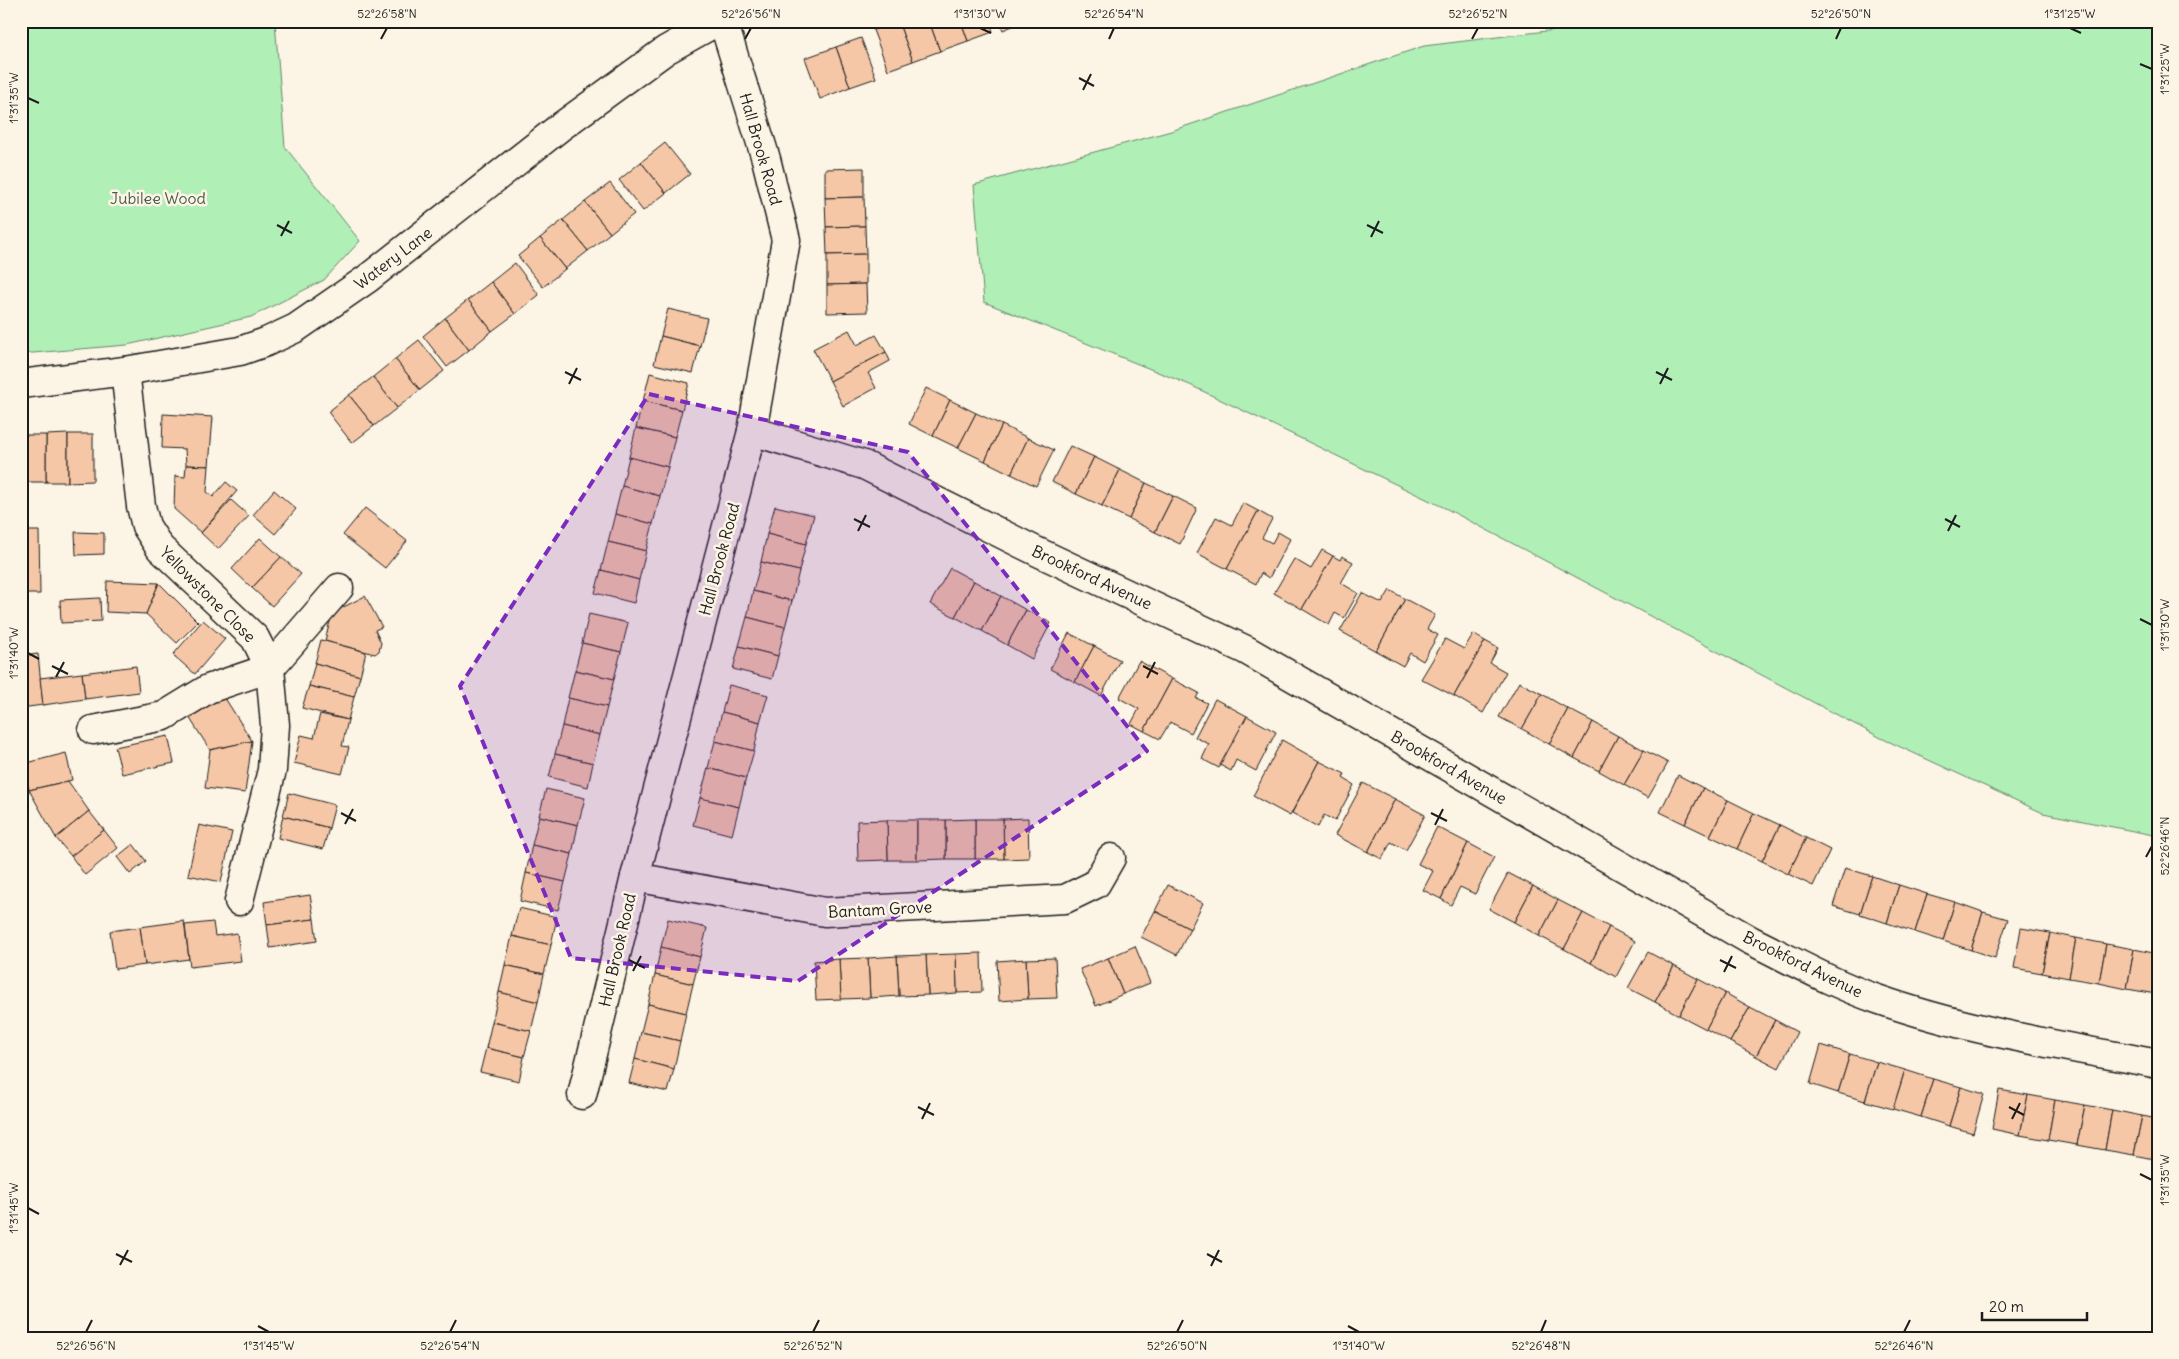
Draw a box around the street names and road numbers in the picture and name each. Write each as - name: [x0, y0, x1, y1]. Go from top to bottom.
- street label: Hall Brook Road: [735, 91, 787, 207]
- street label: Watery Lane: [350, 222, 436, 294]
- street label: Hall Brook Road: [694, 500, 744, 618]
- street label: Brookford Avenue: [1029, 540, 1155, 614]
- street label: Yellowstone Close: [156, 542, 260, 646]
- street label: Brookford Avenue: [1388, 726, 1510, 808]
- street label: Hall Brook Road: [594, 891, 640, 1009]
- street label: Bantam Grove: [827, 896, 933, 922]
- street label: Brookford Avenue: [1740, 926, 1866, 1002]

